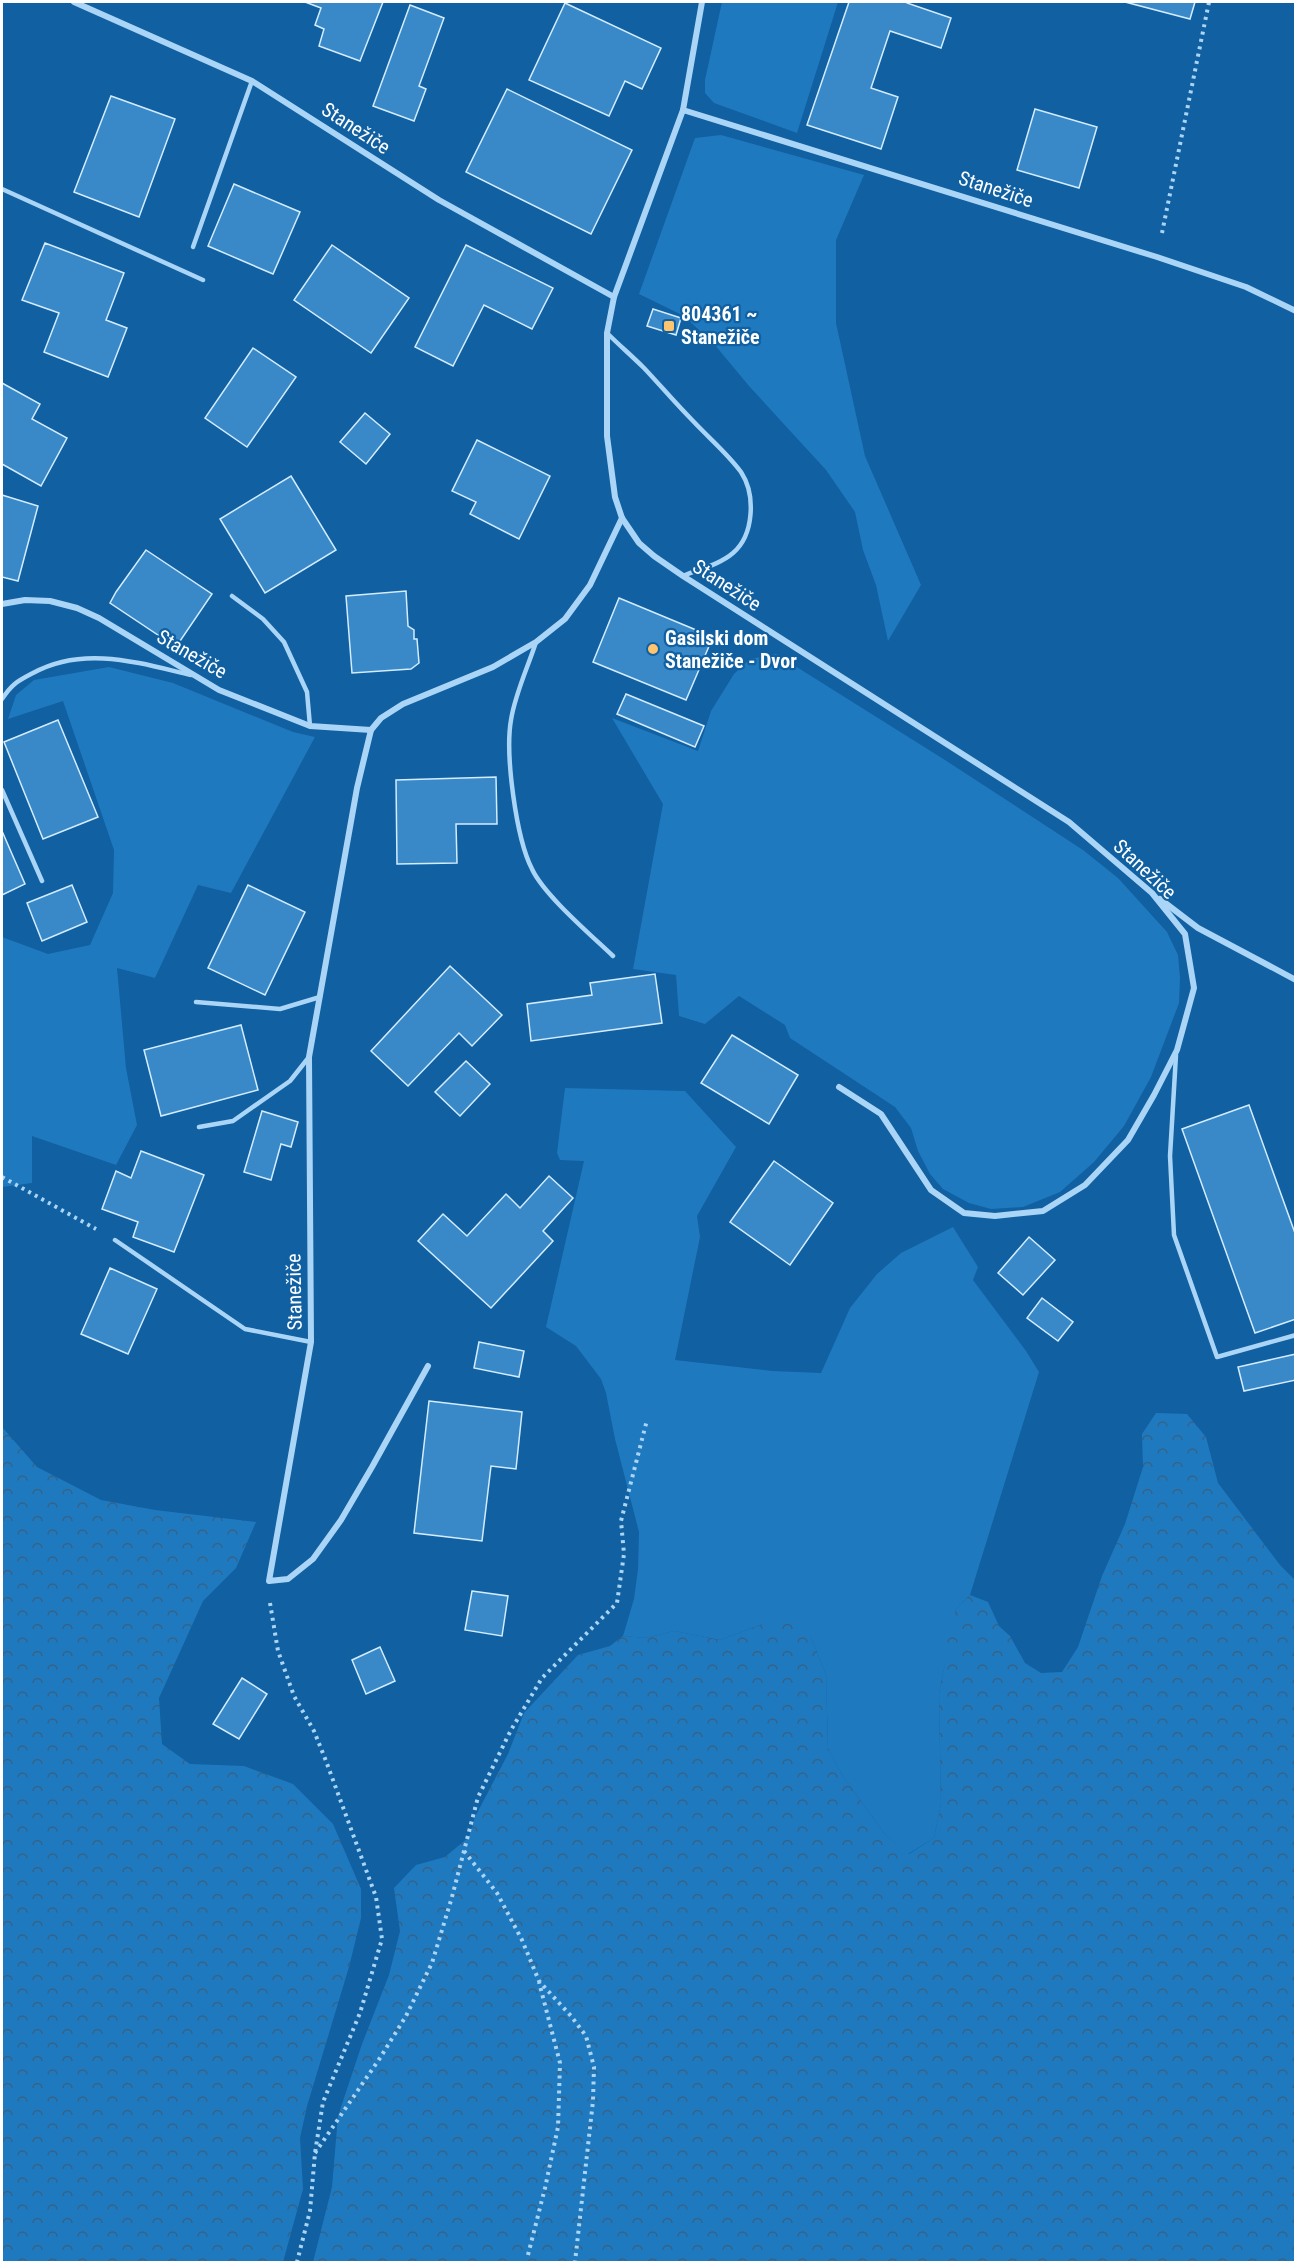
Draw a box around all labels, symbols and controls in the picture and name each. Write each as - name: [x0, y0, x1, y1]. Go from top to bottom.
- street label: Stanežiče: [317, 97, 395, 159]
- street label: Stanežiče: [956, 166, 1036, 212]
- place label: 804361 ~ Stanežiče: [681, 302, 760, 349]
- marker: 804361 ~ Stanežiče: [662, 319, 676, 333]
- street label: Stanežiče: [688, 554, 766, 616]
- street label: Stanežiče: [153, 624, 231, 684]
- place label: Gasilski dom Stanežiče - Dvor: [665, 626, 797, 673]
- marker: Gasilski dom Stanežiče - Dvor: [646, 642, 660, 656]
- street label: Stanežiče: [1109, 834, 1181, 904]
- street label: Stanežiče: [281, 1253, 307, 1331]

